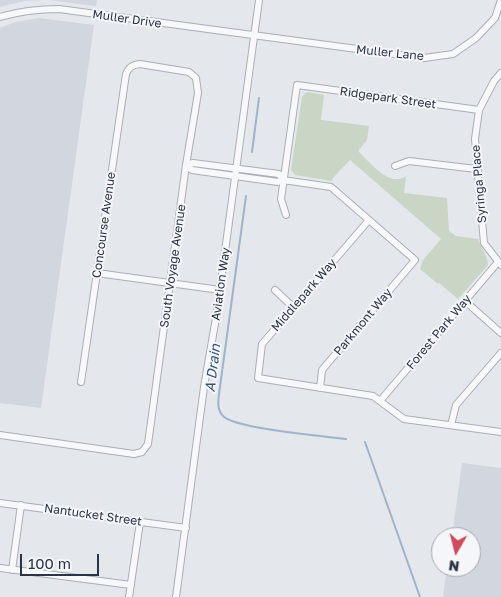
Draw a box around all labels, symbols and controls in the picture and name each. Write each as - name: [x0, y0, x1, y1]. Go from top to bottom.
- street label: Muller Drive: [92, 7, 162, 31]
- street label: Muller Lane: [356, 42, 424, 64]
- street label: Ridgepark Street: [339, 84, 437, 112]
- street label: Syringa Place: [468, 144, 490, 224]
- street label: Concourse Avenue: [89, 171, 119, 279]
- street label: South Voyage Avenue: [157, 203, 189, 329]
- street label: Aviation Way: [209, 246, 233, 322]
- street label: Middlepark Way: [268, 256, 340, 334]
- street label: Parkmont Way: [331, 286, 395, 358]
- street label: Forest Park Way: [404, 292, 474, 372]
- water label: A Drain: [202, 343, 224, 393]
- street label: Nantucket Street: [43, 501, 143, 529]
- north arrow: [431, 527, 481, 577]
- scale bar: [22, 544, 101, 576]
- text: 100 m: [28, 554, 71, 572]
- text: N: [448, 557, 460, 576]

